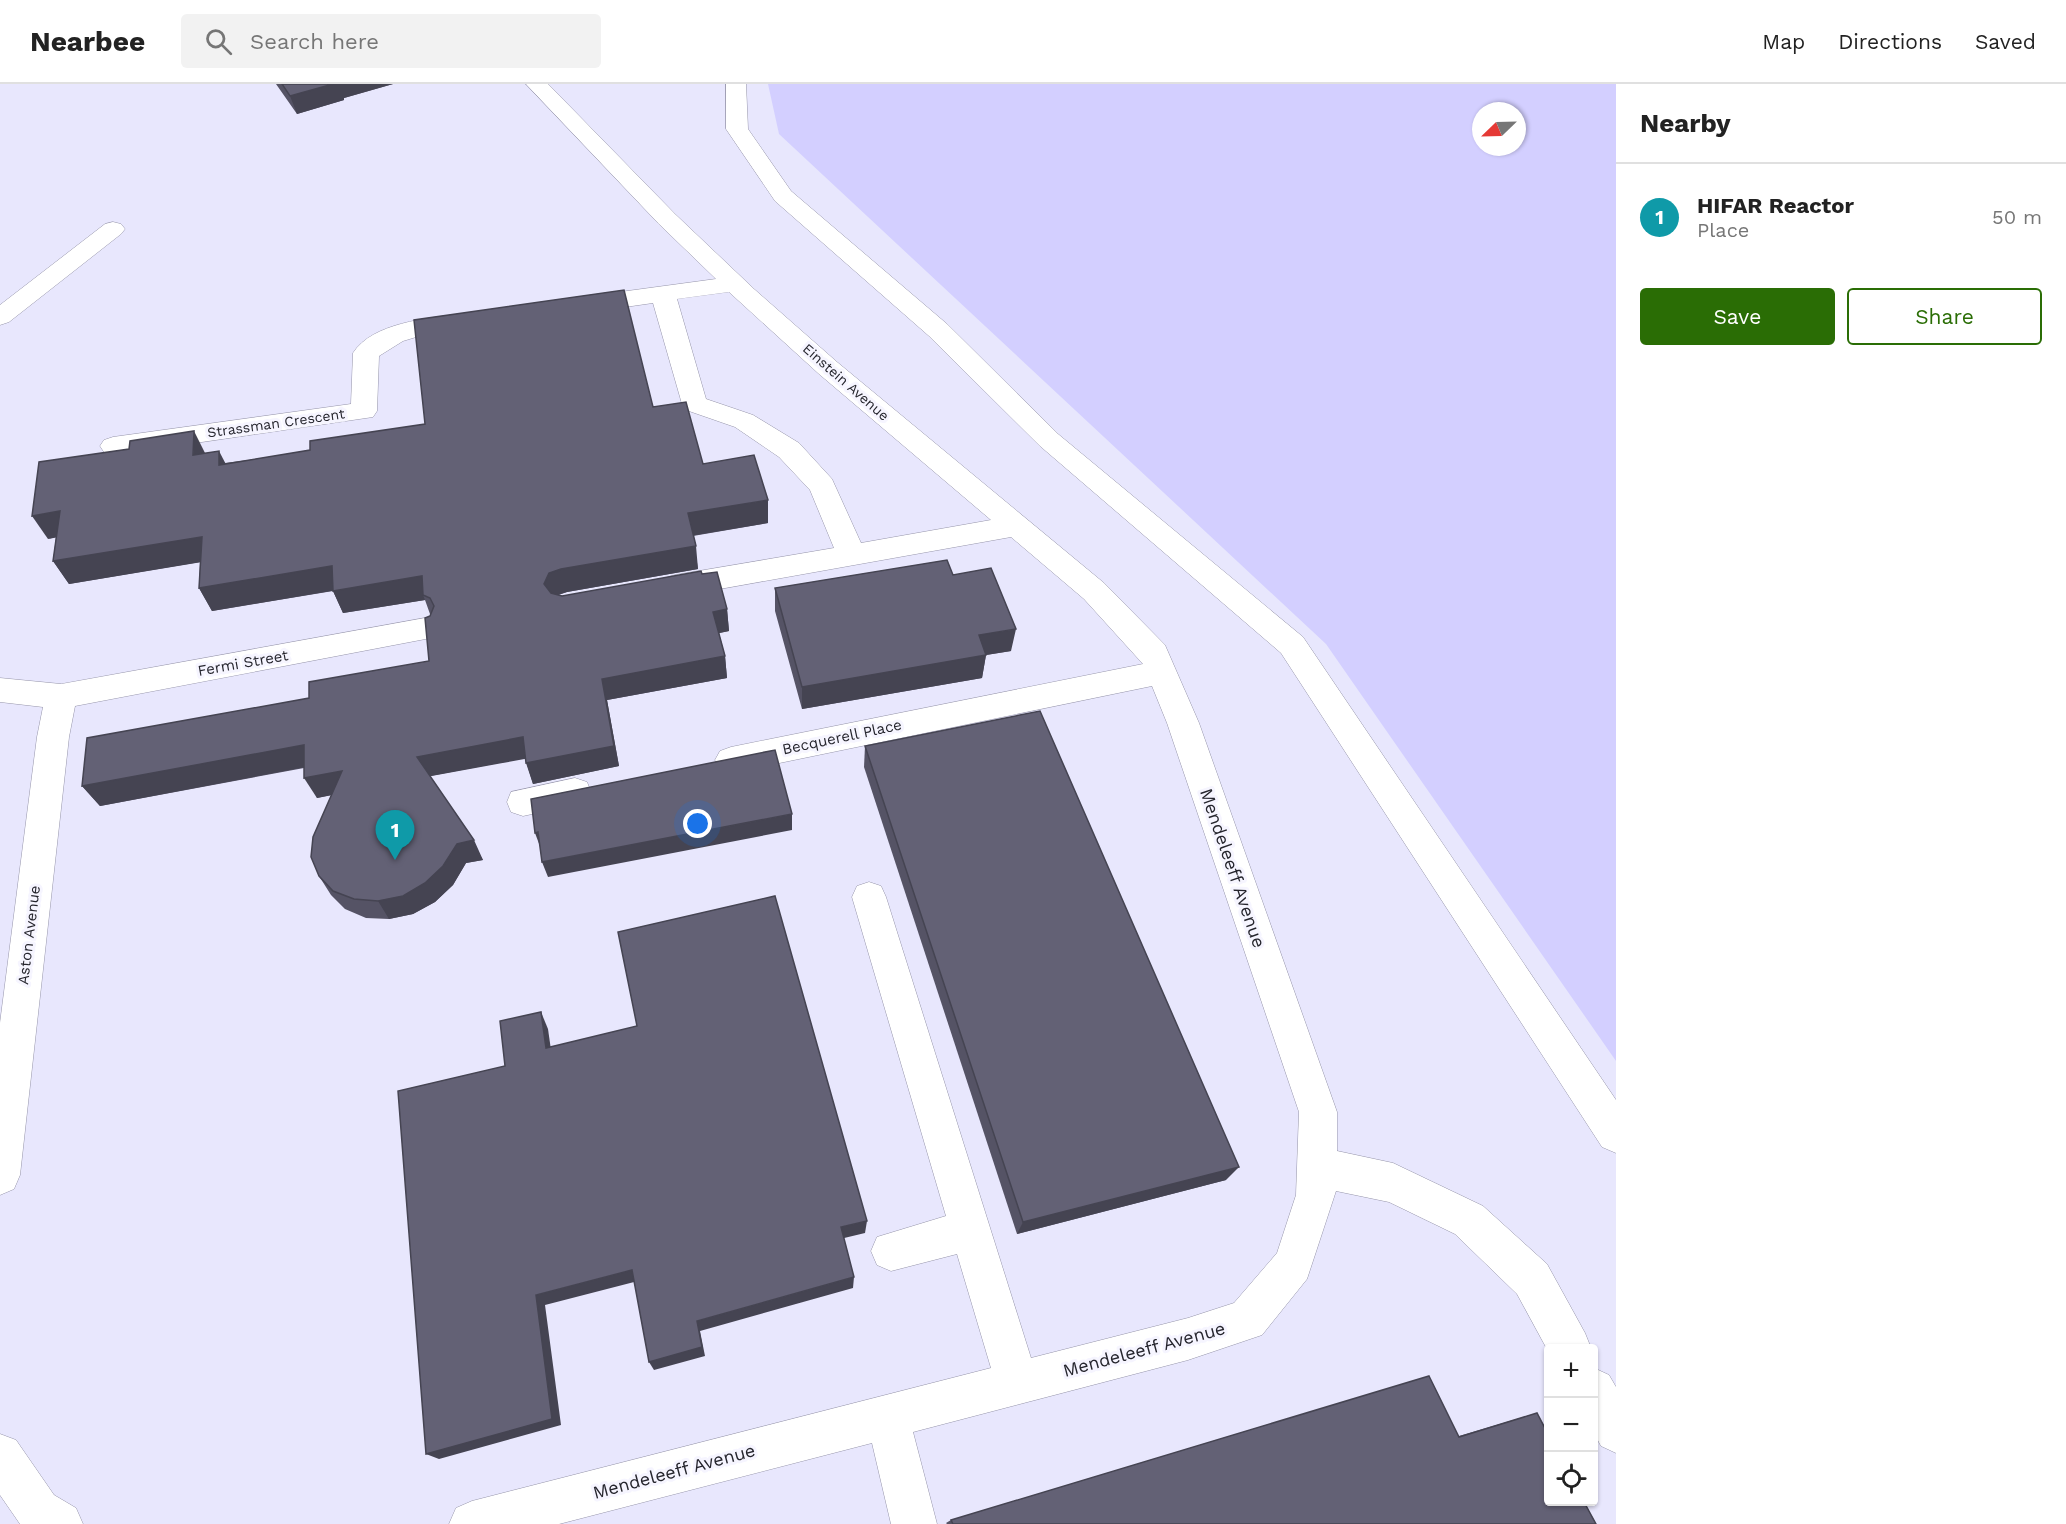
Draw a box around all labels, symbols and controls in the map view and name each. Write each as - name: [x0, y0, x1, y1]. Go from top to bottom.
- search box: [181, 14, 601, 68]
- text: Nearbee: [30, 25, 145, 58]
- icon: search: [202, 25, 235, 58]
- text: Search here: [250, 29, 379, 54]
- text: Map: [1762, 29, 1805, 54]
- text: Directions: [1838, 29, 1942, 54]
- text: Saved: [1975, 29, 2036, 54]
- north arrow: [1472, 102, 1526, 156]
- text: Nearby: [1640, 108, 1731, 138]
- text: HIFAR Reactor: [1697, 193, 1854, 218]
- text: 1: [1655, 205, 1664, 229]
- text: 50 m: [1992, 205, 2042, 229]
- text: Place: [1697, 218, 1749, 242]
- button: Save: [1640, 288, 1835, 345]
- button: Share: [1847, 288, 2042, 345]
- street label: Einstein Avenue: [800, 340, 892, 424]
- street label: Strassman Crescent: [206, 405, 346, 441]
- street label: Fermi Street: [196, 646, 290, 680]
- street label: Becquerell Place: [781, 716, 903, 758]
- street label: Mendeleeff Avenue: [1196, 786, 1270, 950]
- your location: [683, 809, 712, 838]
- pin: 1: [376, 810, 414, 860]
- street label: Aston Avenue: [14, 884, 44, 986]
- street label: Mendeleeff Avenue: [1061, 1317, 1227, 1381]
- map controls: [1544, 1344, 1598, 1506]
- button: +: [1544, 1344, 1598, 1398]
- button: −: [1544, 1398, 1598, 1452]
- street label: Mendeleeff Avenue: [591, 1439, 757, 1503]
- button: locate: [1544, 1452, 1598, 1506]

